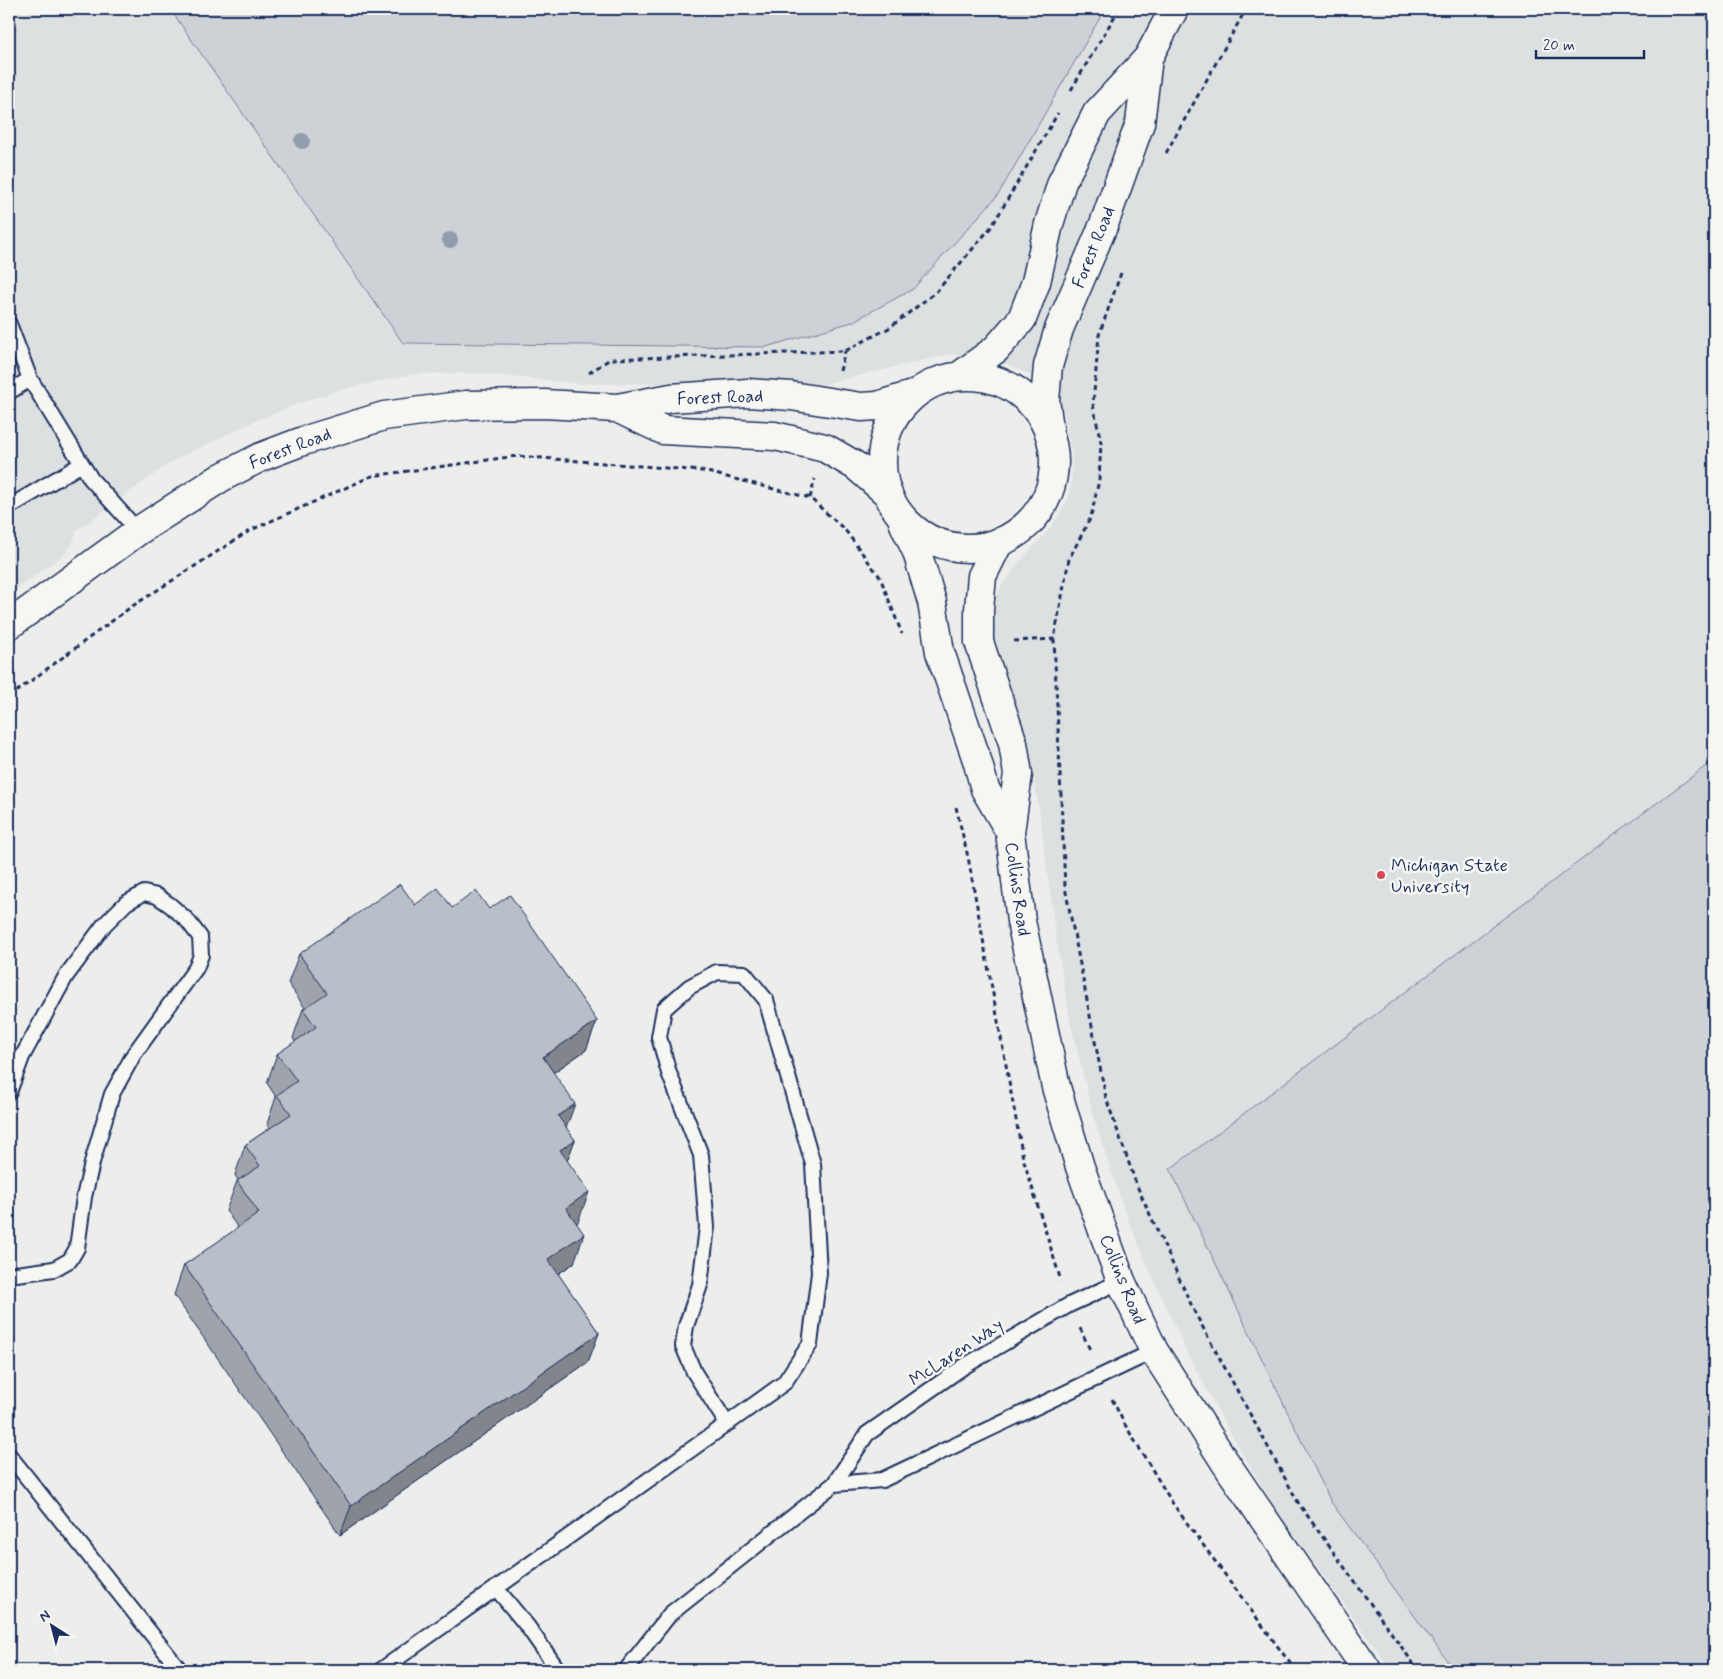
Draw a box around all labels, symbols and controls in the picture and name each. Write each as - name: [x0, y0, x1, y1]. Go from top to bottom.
- scale bar: [1536, 28, 1643, 60]
- text: 20 m: [1543, 36, 1575, 56]
- street label: Forest Road: [1067, 203, 1121, 292]
- street label: Forest Road: [677, 385, 764, 411]
- street label: Forest Road: [246, 422, 335, 476]
- street label: Collins Road: [999, 841, 1035, 938]
- place label: Michigan State University: [1391, 854, 1508, 899]
- marker: Michigan State University: [1375, 869, 1387, 881]
- street label: Collins Road: [1093, 1231, 1151, 1328]
- street label: McLaren Way: [905, 1313, 1008, 1392]
- north arrow: [28, 1602, 78, 1652]
- text: N: [36, 1606, 54, 1626]

